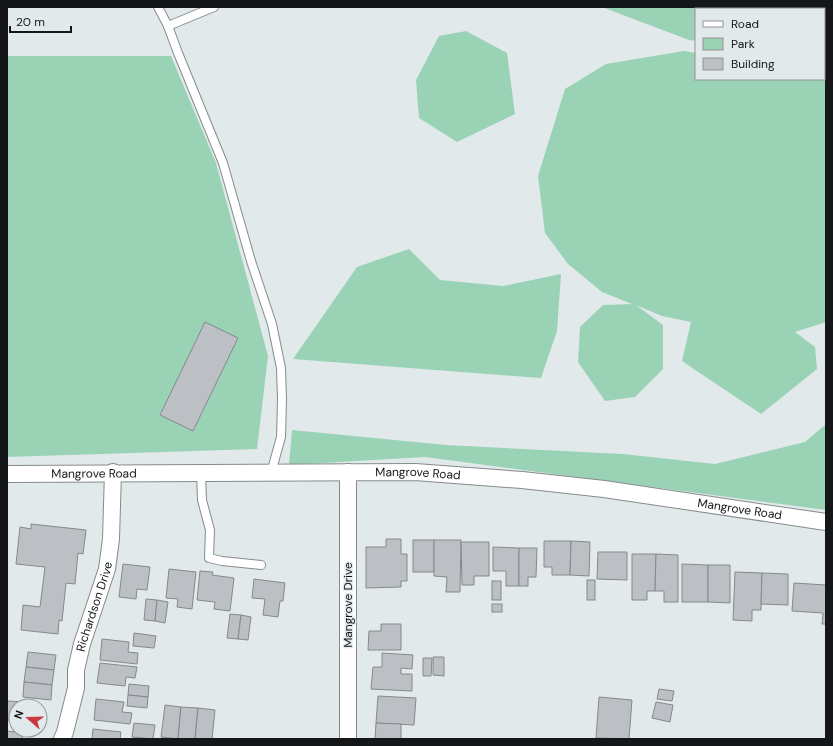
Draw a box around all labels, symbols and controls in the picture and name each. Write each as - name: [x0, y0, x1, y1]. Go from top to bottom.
- scale bar: [10, 8, 71, 34]
- legend: [695, 8, 825, 80]
- text: 20 m: [16, 14, 45, 30]
- text: Road: [731, 16, 759, 32]
- text: Park: [731, 36, 755, 52]
- text: Building: [731, 56, 775, 72]
- street label: Mangrove Road: [375, 464, 461, 483]
- street label: Mangrove Road: [51, 465, 137, 482]
- street label: Mangrove Road: [696, 495, 783, 523]
- street label: Richardson Drive: [73, 561, 116, 653]
- street label: Mangrove Drive: [340, 562, 356, 648]
- north arrow: [8, 698, 48, 738]
- text: N: [11, 708, 27, 721]

